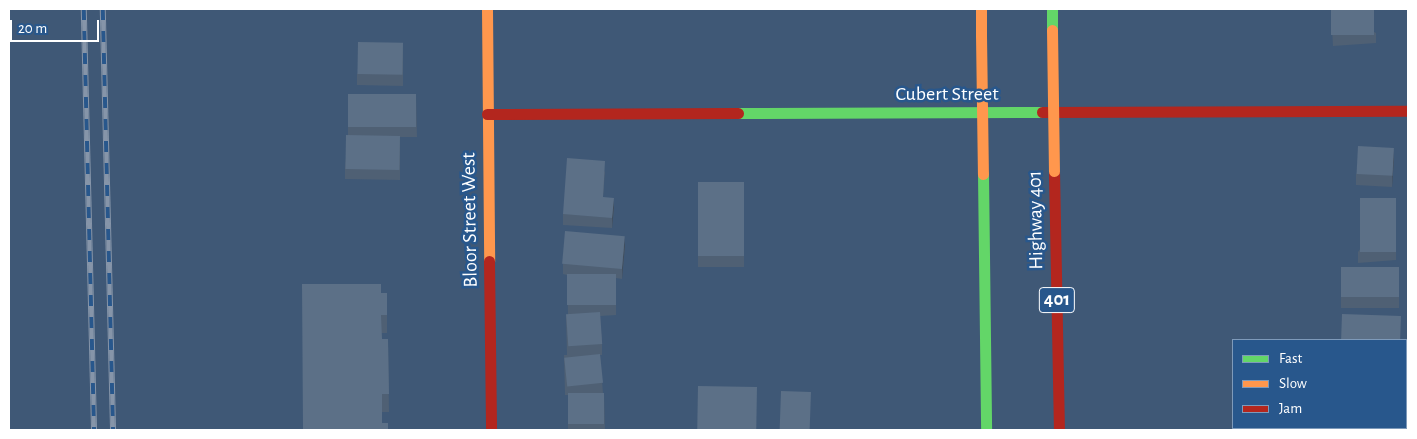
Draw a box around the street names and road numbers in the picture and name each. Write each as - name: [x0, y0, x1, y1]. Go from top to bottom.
- street label: Cubert Street: [895, 82, 999, 106]
- street label: Bloor Street West: [457, 152, 483, 288]
- street label: Highway 401: [1023, 170, 1049, 270]
- road number: 401: [1038, 284, 1076, 316]

